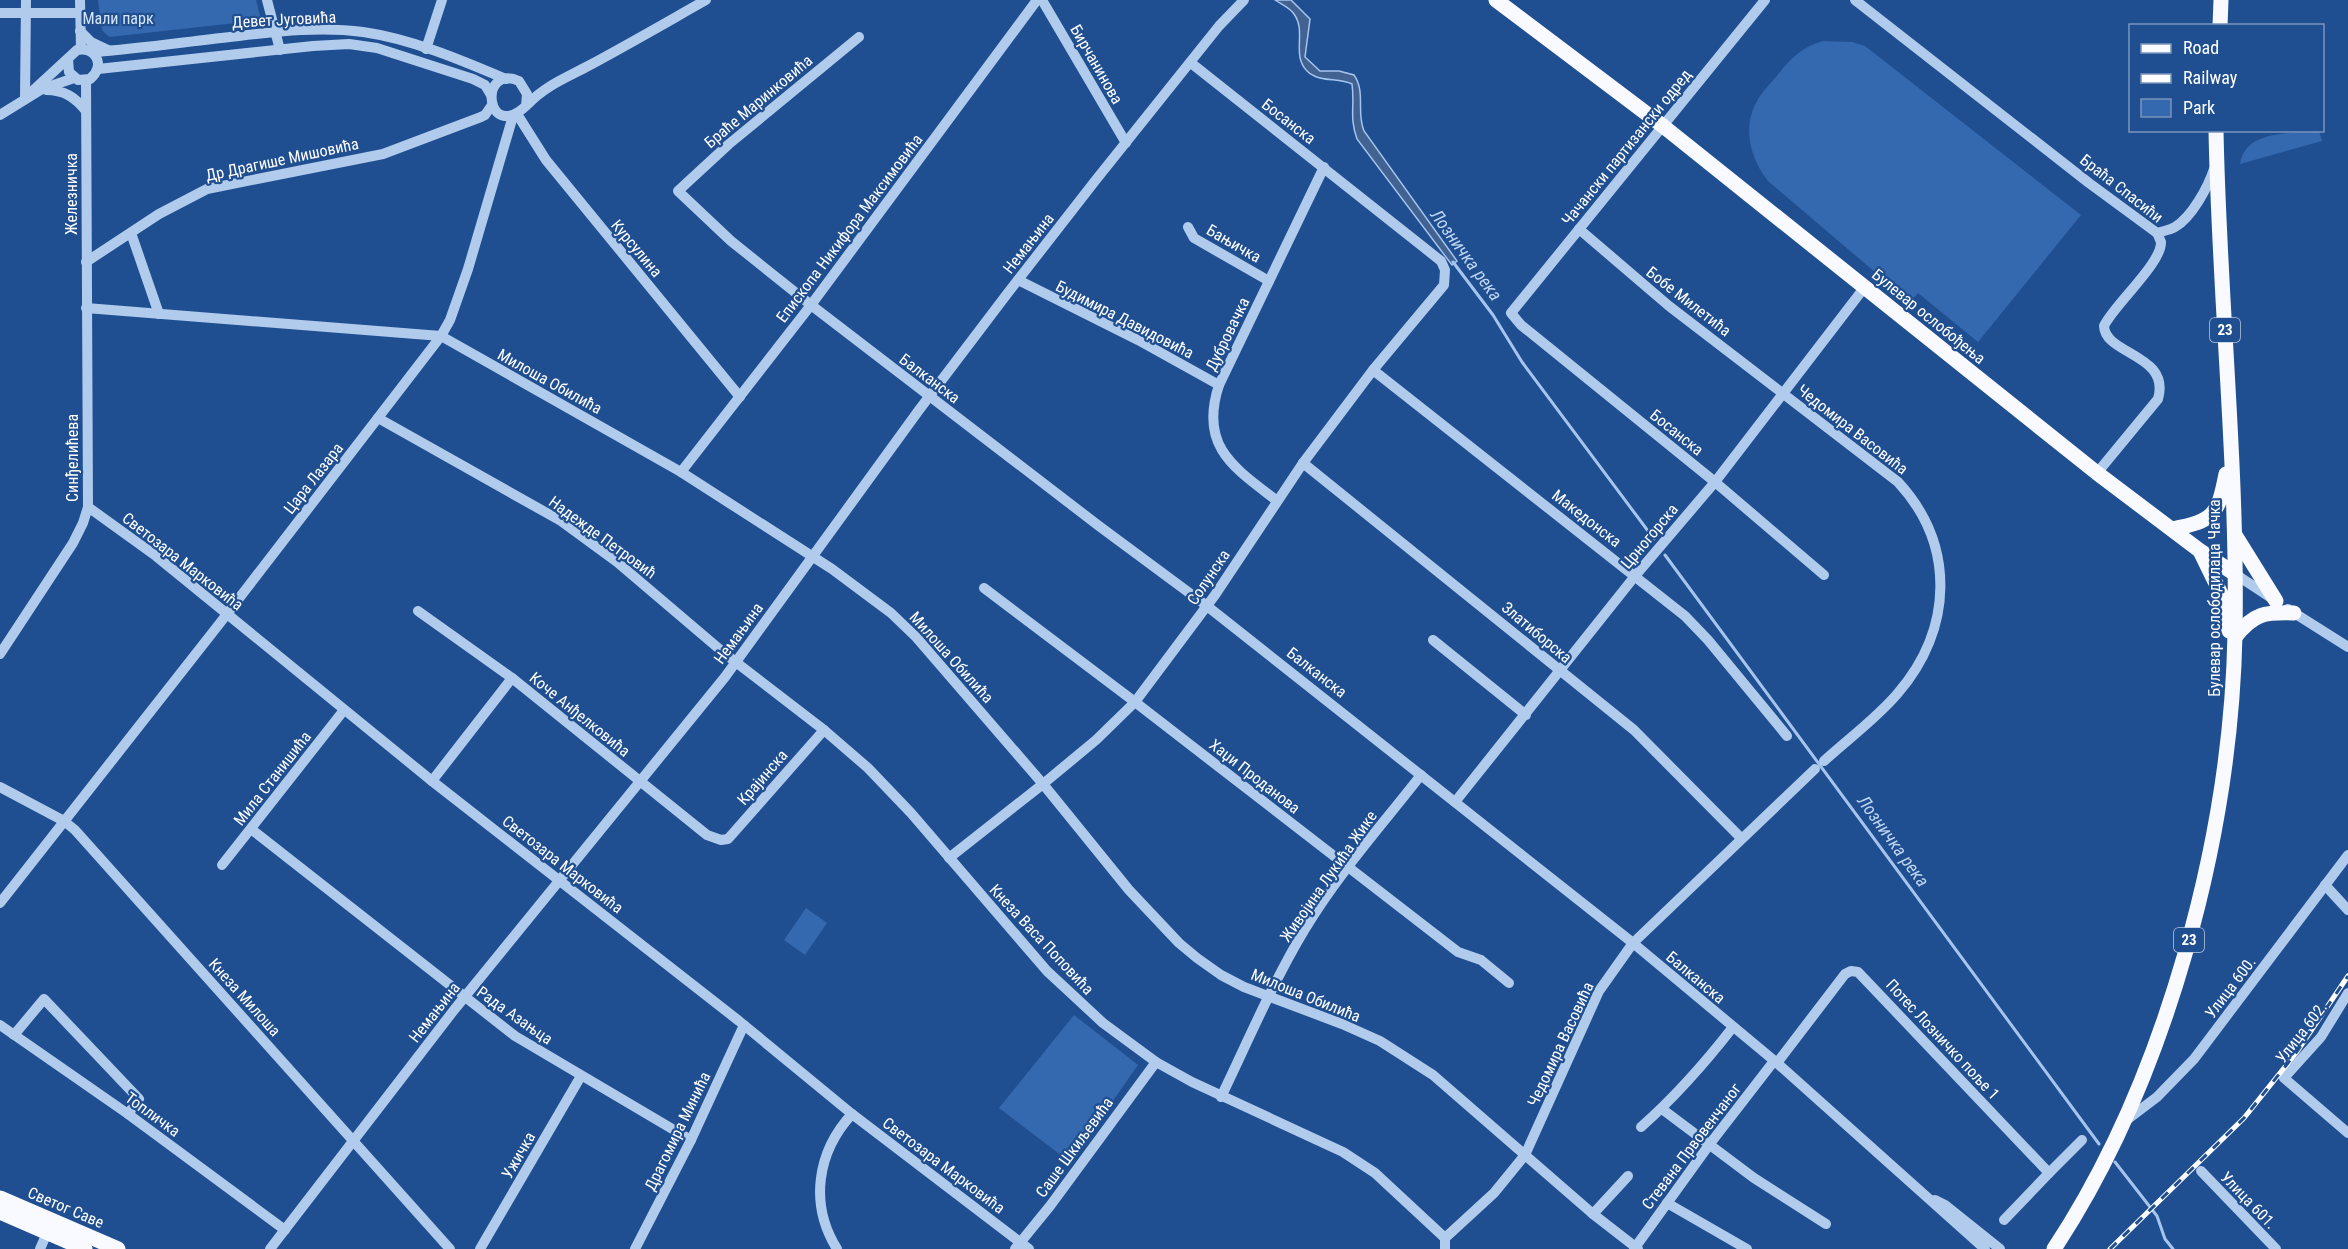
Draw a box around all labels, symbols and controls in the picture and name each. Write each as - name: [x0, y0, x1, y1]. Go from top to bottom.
- street label: Девет Југовића: [232, 7, 336, 32]
- park label: Мали парк: [82, 9, 154, 28]
- street label: Бирчанинова: [1066, 21, 1127, 107]
- legend: [2129, 24, 2324, 132]
- text: Road: [2183, 37, 2219, 58]
- street label: Браће Маринковића: [701, 51, 816, 152]
- street label: Чачански партизански одред: [1557, 65, 1696, 229]
- text: Railway: [2183, 67, 2238, 88]
- street label: Босанска: [1258, 95, 1319, 148]
- text: Park: [2183, 97, 2215, 118]
- street label: Епископа Никифора Максимовића: [772, 130, 926, 326]
- street label: Др Драгише Мишовића: [204, 134, 360, 185]
- street label: Браћа Спасићи: [2076, 150, 2167, 227]
- street label: Железничка: [62, 153, 81, 235]
- water label: Лозничка река: [1426, 204, 1507, 305]
- street label: Немањина: [999, 209, 1058, 277]
- street label: Курсулина: [607, 216, 666, 281]
- street label: Бањичка: [1203, 220, 1264, 267]
- street label: Бобе Милетића: [1643, 262, 1735, 340]
- street label: Булевар ослобођења: [1868, 265, 1989, 368]
- street label: Будимира Давидовића: [1053, 276, 1197, 362]
- street label: Дубровачка: [1201, 294, 1253, 374]
- road number: 23: [2210, 318, 2240, 342]
- street label: Милоша Обилића: [494, 345, 605, 418]
- street label: Балканска: [896, 349, 964, 407]
- street label: Чедомира Васовића: [1794, 380, 1912, 478]
- street label: Босанска: [1646, 405, 1707, 460]
- street label: Синђелићева: [63, 414, 82, 502]
- street label: Цара Лазара: [280, 439, 347, 518]
- street label: Македонска: [1548, 486, 1625, 551]
- street label: Надежде Петровић: [545, 492, 660, 583]
- street label: Булевар ослободилаца Чачка: [2205, 499, 2224, 697]
- street label: Црногорска: [1617, 500, 1682, 573]
- street label: Светозара Марковића: [118, 508, 247, 614]
- street label: Солунска: [1183, 546, 1234, 609]
- street label: Златиборска: [1498, 598, 1575, 667]
- street label: Немањина: [710, 599, 767, 668]
- street label: Милоша Обилића: [906, 608, 998, 707]
- street label: Балканска: [1283, 643, 1350, 702]
- street label: Коче Анђелковића: [526, 668, 634, 761]
- street label: Мила Станишића: [230, 727, 315, 829]
- street label: Хаџи Проданова: [1206, 735, 1304, 818]
- street label: Крајинска: [733, 746, 792, 809]
- water label: Лозничка река: [1853, 790, 1934, 891]
- street label: Живојина Лукића Жике: [1276, 807, 1381, 945]
- street label: Светозара Марковића: [498, 811, 627, 917]
- street label: Кнеза Васа Поповића: [986, 880, 1098, 998]
- road number: 23: [2174, 928, 2204, 952]
- street label: Балканска: [1662, 947, 1729, 1007]
- street label: Улица 600.: [2201, 953, 2260, 1022]
- street label: Кнеза Милоша: [205, 954, 285, 1040]
- street label: Милоша Обилића: [1248, 965, 1363, 1026]
- street label: Потес Лозничко поље 1: [1882, 975, 2003, 1103]
- street label: Немањина: [405, 978, 464, 1046]
- street label: Чедомира Васовића: [1523, 979, 1598, 1109]
- street label: Рада Азањца: [473, 982, 556, 1049]
- street label: Улица 602.: [2272, 998, 2331, 1067]
- street label: Драгомира Минића: [640, 1069, 714, 1194]
- street label: Стевана Првовенчаног: [1638, 1079, 1745, 1213]
- street label: Топличка: [122, 1088, 184, 1141]
- street label: Саше Шкиљевића: [1032, 1094, 1117, 1201]
- street label: Светозара Марковића: [879, 1113, 1009, 1218]
- street label: Ужичка: [498, 1129, 539, 1182]
- street label: Улица 601.: [2217, 1168, 2281, 1233]
- street label: Светог Саве: [25, 1183, 107, 1232]

